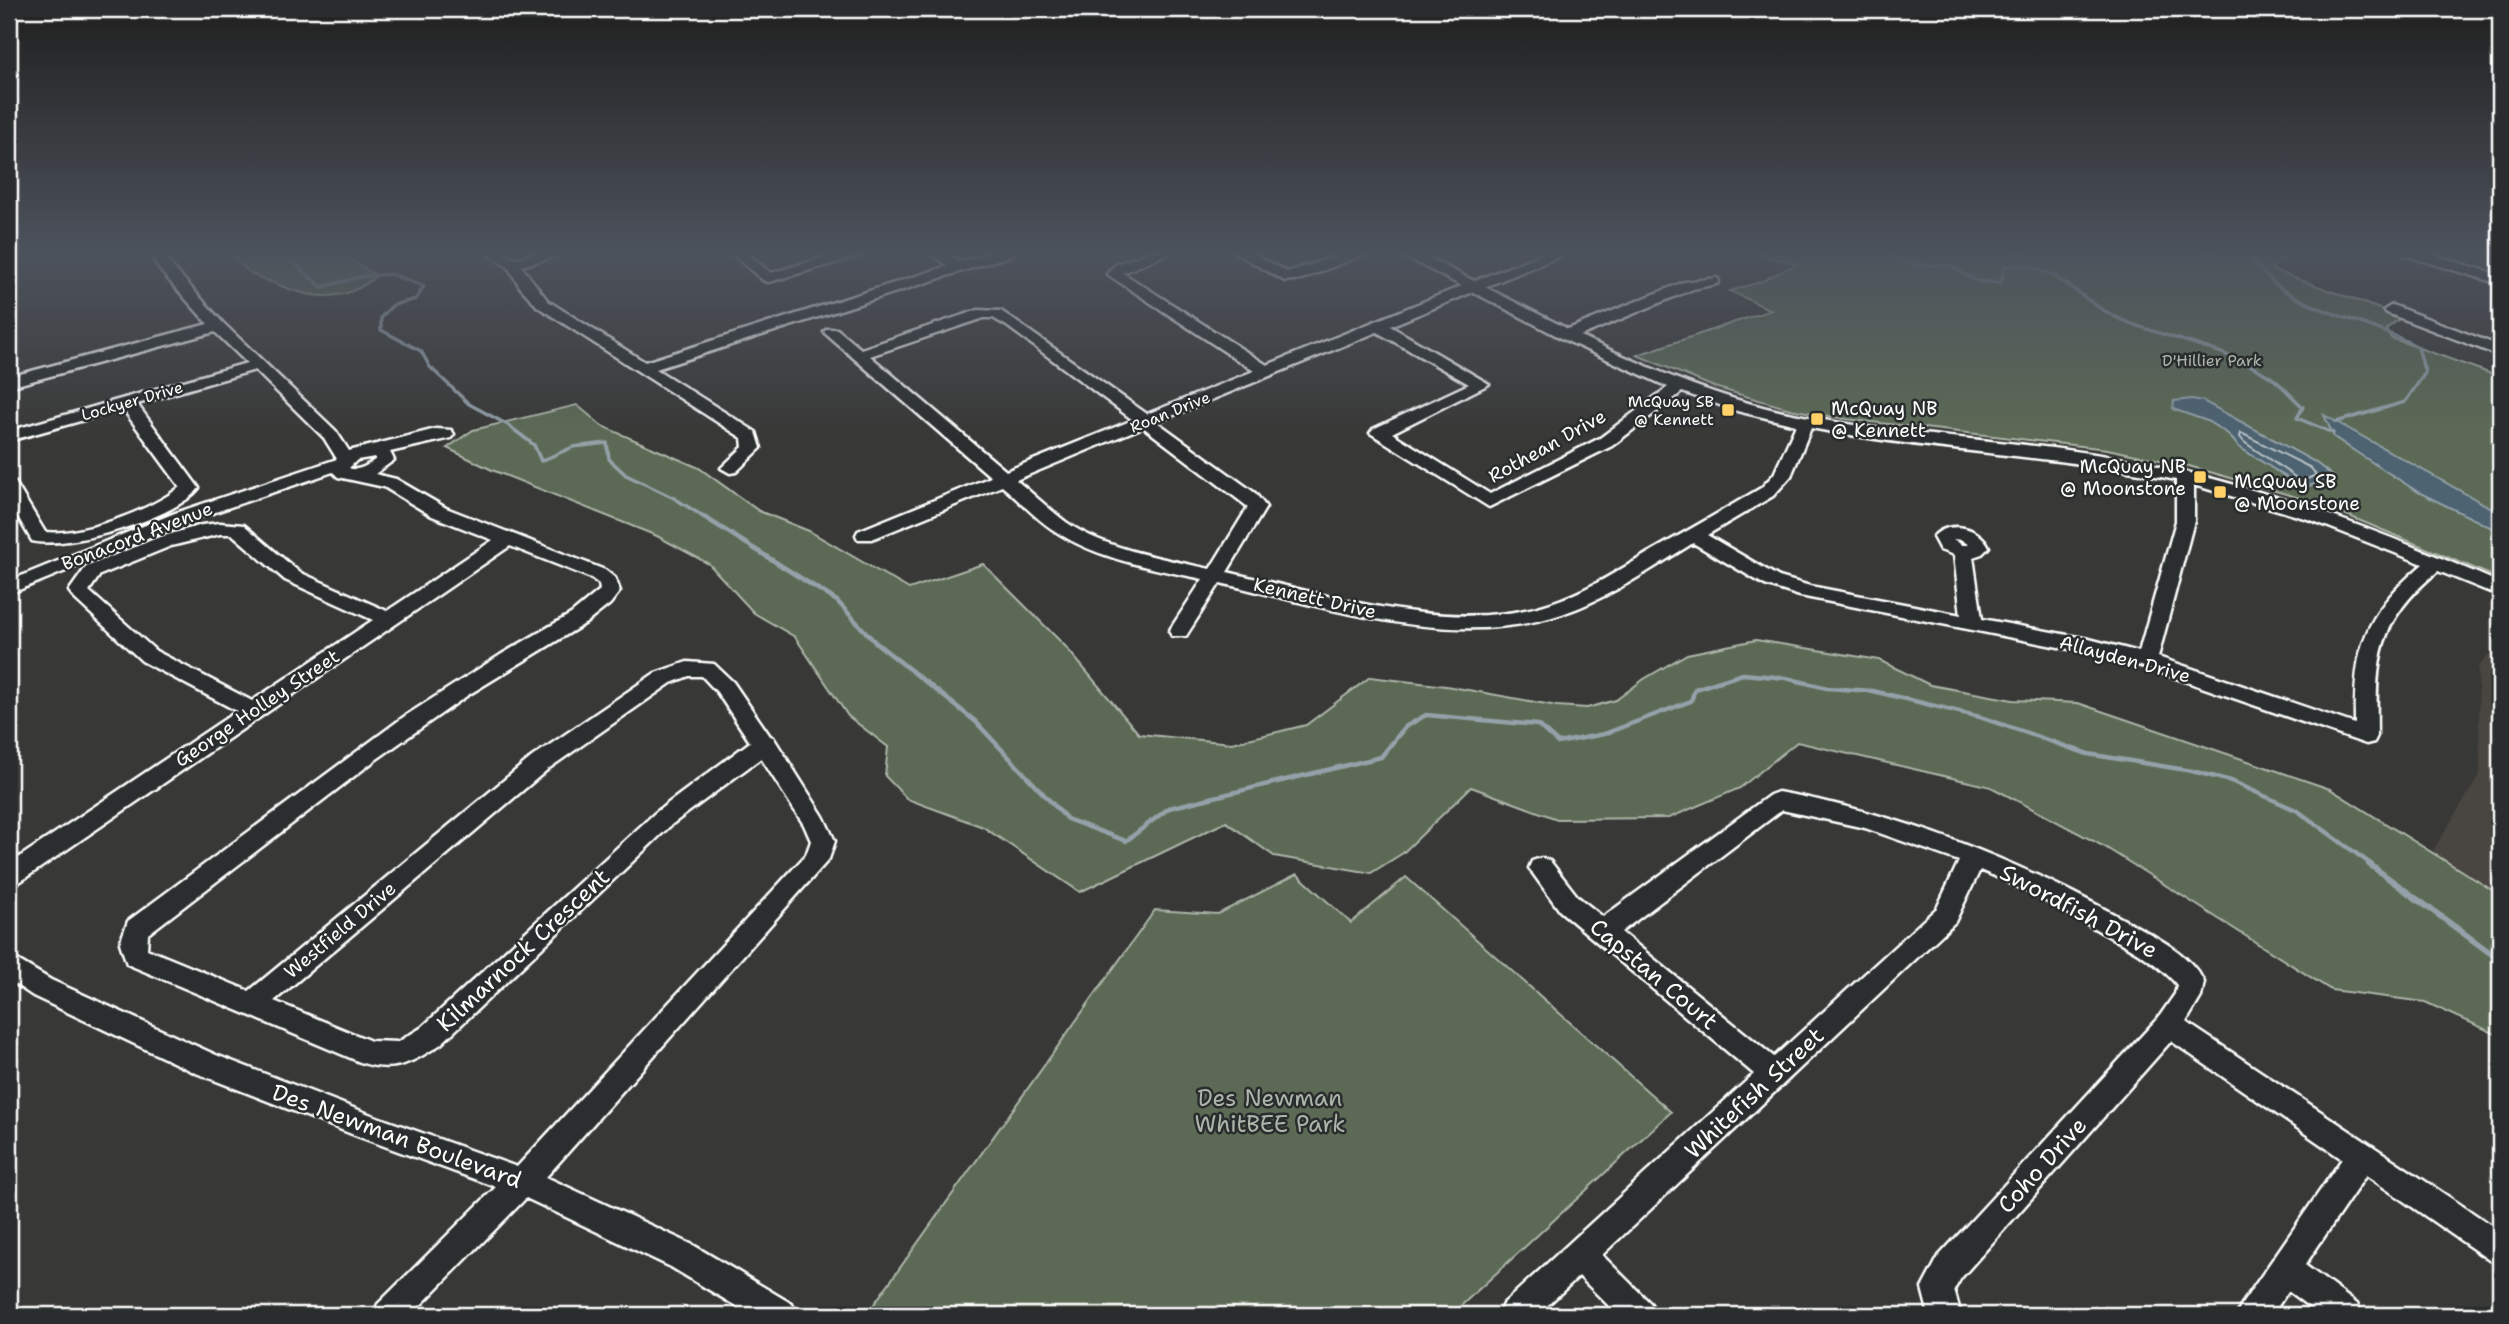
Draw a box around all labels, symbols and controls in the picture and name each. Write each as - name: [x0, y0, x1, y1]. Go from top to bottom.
- park label: D'Hillier Park: [2162, 350, 2262, 371]
- street label: Lockyer Drive: [79, 376, 185, 426]
- street label: Roan Drive: [1127, 386, 1213, 438]
- place label: McQuay SB @ Kennett: [1628, 391, 1714, 430]
- place label: McQuay NB @ Kennett: [1831, 396, 1937, 443]
- marker: McQuay SB @ Kennett: [1720, 402, 1736, 418]
- street label: Rothean Drive: [1484, 403, 1610, 489]
- marker: McQuay NB @ Kennett: [1809, 411, 1825, 427]
- place label: McQuay NB @ Moonstone: [2060, 454, 2186, 501]
- marker: McQuay NB @ Moonstone: [2192, 469, 2208, 485]
- place label: McQuay SB @ Moonstone: [2234, 469, 2360, 516]
- marker: McQuay SB @ Moonstone: [2212, 484, 2228, 500]
- street label: Bonacord Avenue: [58, 496, 216, 576]
- street label: Kennett Drive: [1251, 572, 1379, 624]
- street label: Allayden Drive: [2057, 630, 2193, 688]
- street label: George Holley Street: [170, 644, 344, 772]
- street label: Swordfish Drive: [1995, 857, 2163, 965]
- street label: Kilmarnock Crescent: [430, 862, 616, 1038]
- street label: Westfield Drive: [279, 876, 401, 984]
- street label: Capstan Court: [1584, 912, 1724, 1036]
- street label: Whitefish Street: [1678, 1021, 1830, 1165]
- street label: Des Newman Boulevard: [268, 1077, 526, 1195]
- park label: Des Newman WhitBEE Park: [1195, 1083, 1345, 1139]
- street label: Coho Drive: [1991, 1111, 2093, 1219]

